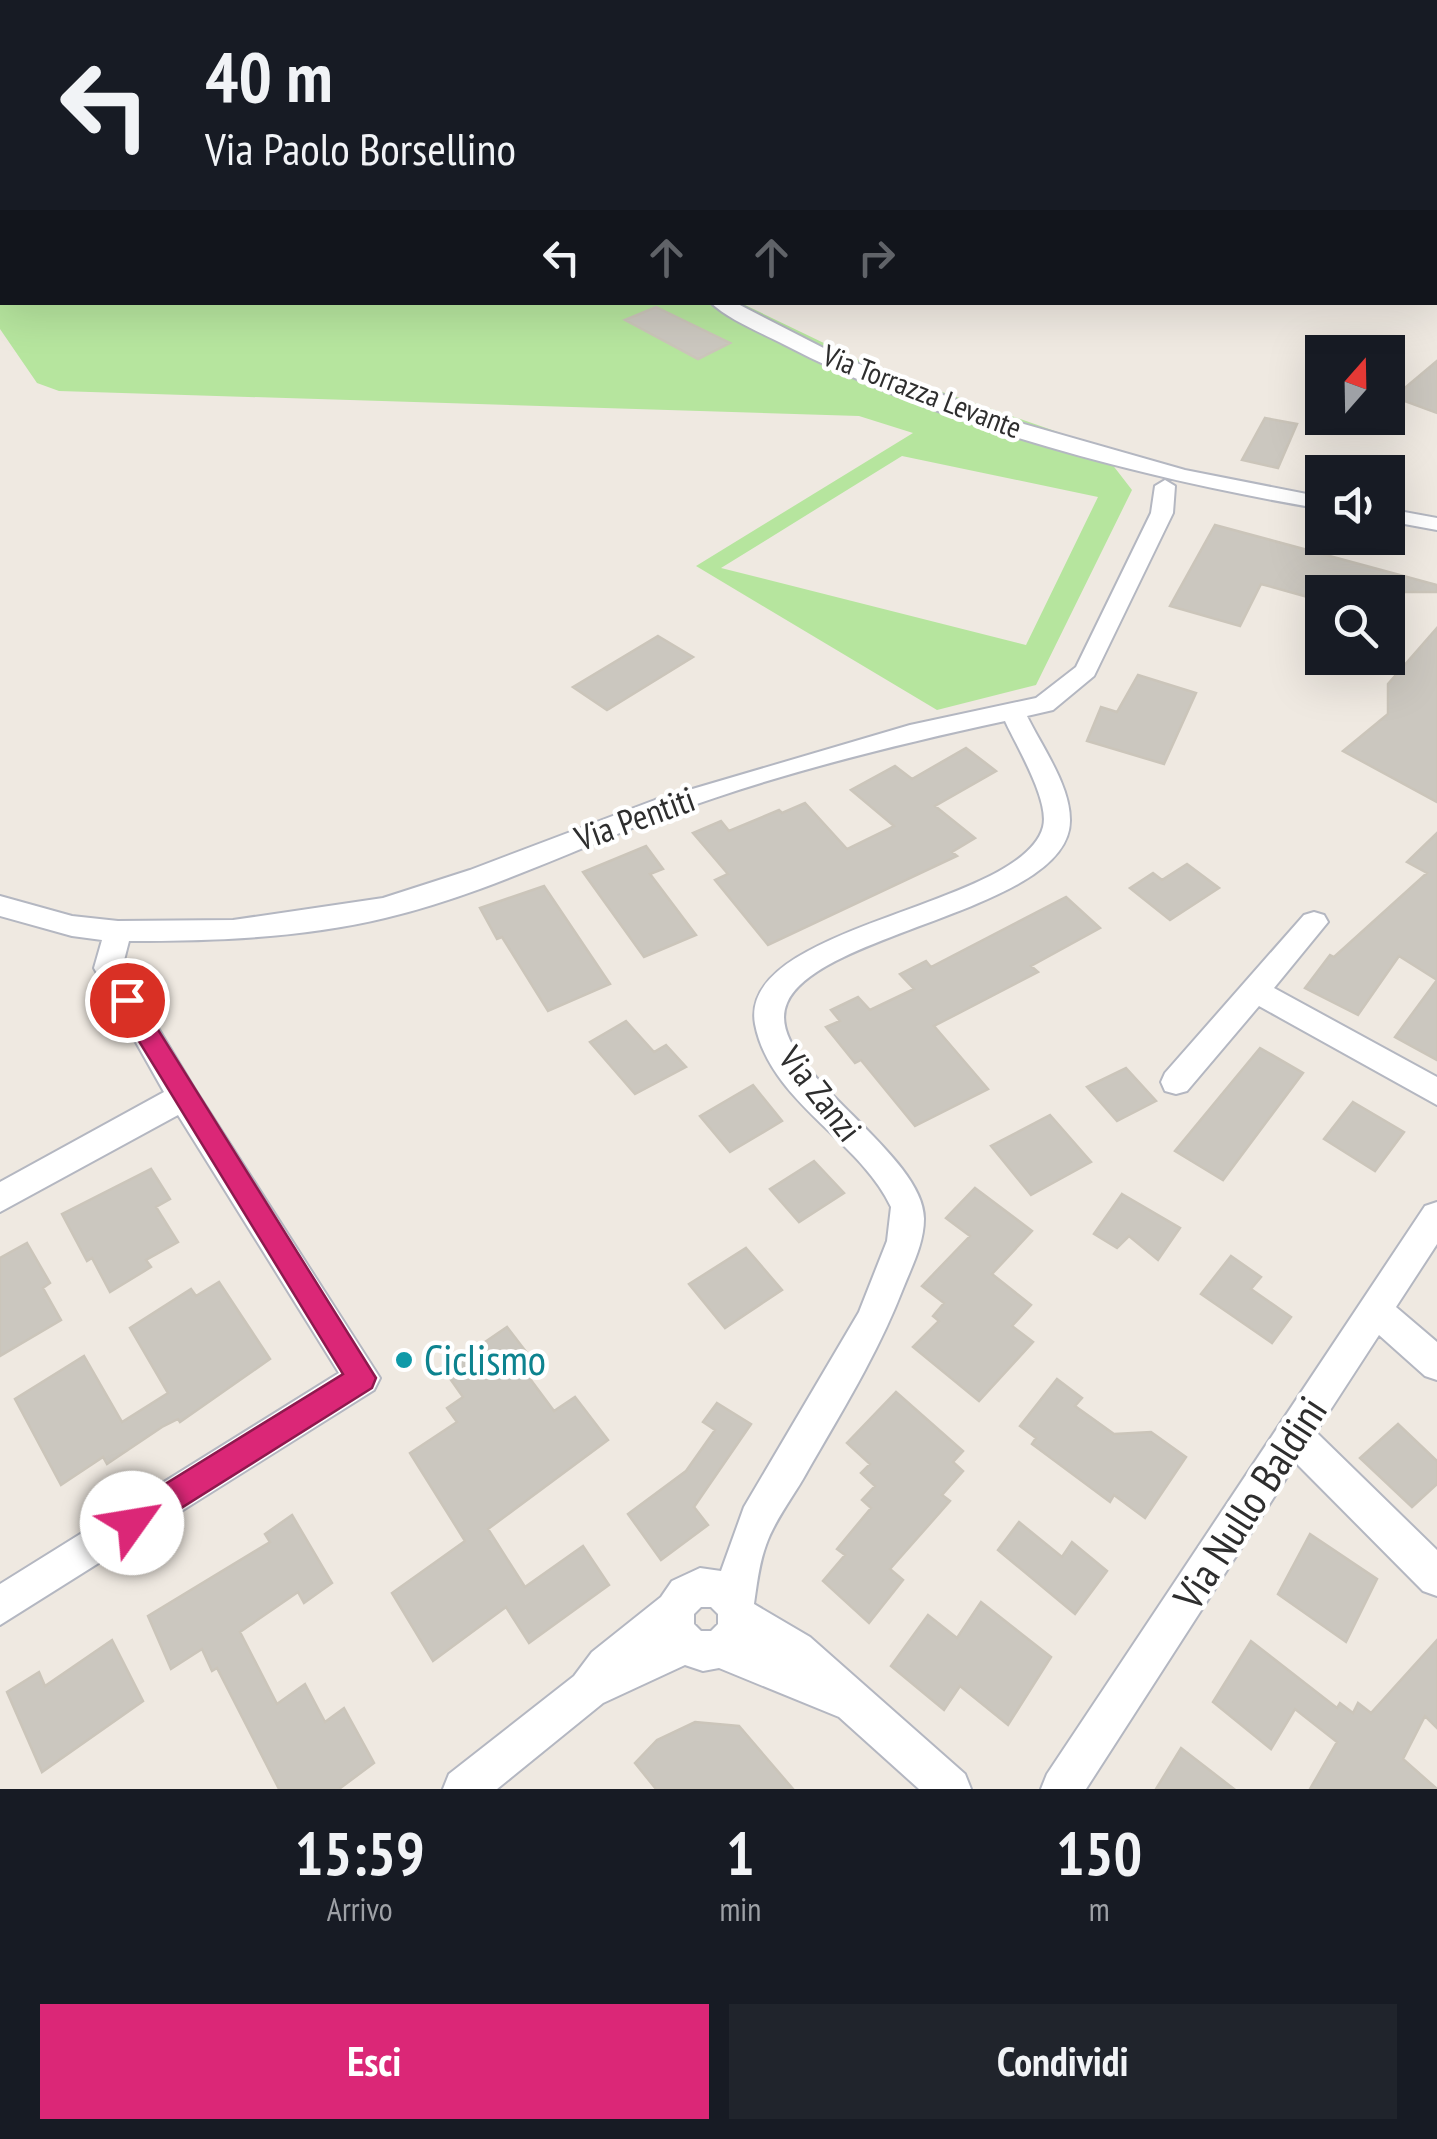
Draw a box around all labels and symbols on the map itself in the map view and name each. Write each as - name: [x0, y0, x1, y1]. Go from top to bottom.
- street label: Via Torrazza Levante: [817, 334, 1028, 446]
- north arrow: [1305, 335, 1405, 435]
- street label: Via Pentiti: [567, 775, 701, 861]
- pin: [85, 958, 170, 1043]
- street label: Via Zanzi: [768, 1035, 872, 1151]
- place label: Ciclismo: [424, 1332, 546, 1387]
- marker: Ciclismo: [393, 1349, 415, 1371]
- street label: Via Nullo Baldini: [1160, 1386, 1339, 1620]
- position arrow: [80, 1471, 184, 1575]

